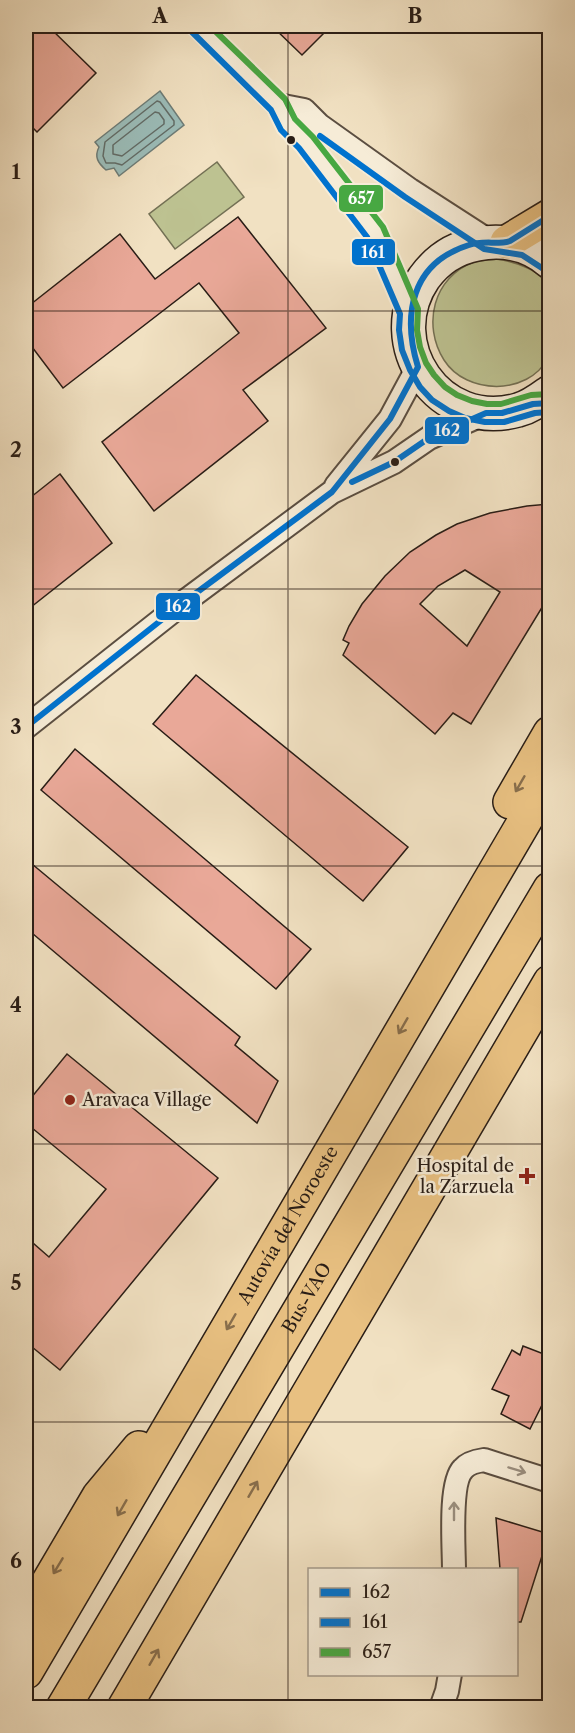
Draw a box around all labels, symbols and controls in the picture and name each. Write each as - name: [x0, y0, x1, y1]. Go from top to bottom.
- text: A: [151, 4, 168, 28]
- text: B: [408, 4, 423, 28]
- unlabelled marker: [285, 134, 297, 146]
- text: 1: [12, 160, 21, 184]
- line badge: 657: [338, 184, 384, 213]
- text: 657: [348, 188, 375, 208]
- line badge: 161: [351, 238, 396, 266]
- text: 161: [361, 242, 386, 262]
- line badge: 162: [424, 416, 470, 445]
- text: 162: [434, 420, 460, 440]
- text: 2: [10, 438, 22, 462]
- unlabelled marker: [389, 456, 401, 468]
- line badge: 162: [155, 592, 201, 621]
- text: 162: [165, 596, 191, 616]
- text: 3: [10, 715, 22, 739]
- one-way arrow: [514, 775, 526, 792]
- text: 4: [10, 993, 22, 1017]
- one-way arrow: [397, 1017, 409, 1034]
- place label: Aravaca Village: [81, 1089, 212, 1111]
- marker: Aravaca Village: [63, 1093, 77, 1107]
- street label: Autovía del Noroeste: [232, 1142, 343, 1309]
- place label: Hospital de la Zarzuela: [417, 1155, 515, 1198]
- marker: Hospital de la Zarzuela: [518, 1167, 536, 1185]
- street label: Bus-VAO: [277, 1259, 336, 1337]
- text: 5: [10, 1271, 22, 1295]
- one-way arrow: [225, 1313, 237, 1330]
- one-way arrow: [507, 1466, 526, 1477]
- one-way arrow: [247, 1481, 259, 1498]
- one-way arrow: [116, 1499, 127, 1517]
- one-way arrow: [448, 1502, 460, 1522]
- text: 6: [10, 1549, 22, 1573]
- one-way arrow: [51, 1557, 63, 1574]
- legend: [308, 1568, 518, 1676]
- text: 162: [362, 1581, 390, 1603]
- text: 161: [362, 1611, 388, 1633]
- text: 657: [362, 1641, 391, 1663]
- one-way arrow: [148, 1649, 160, 1666]

